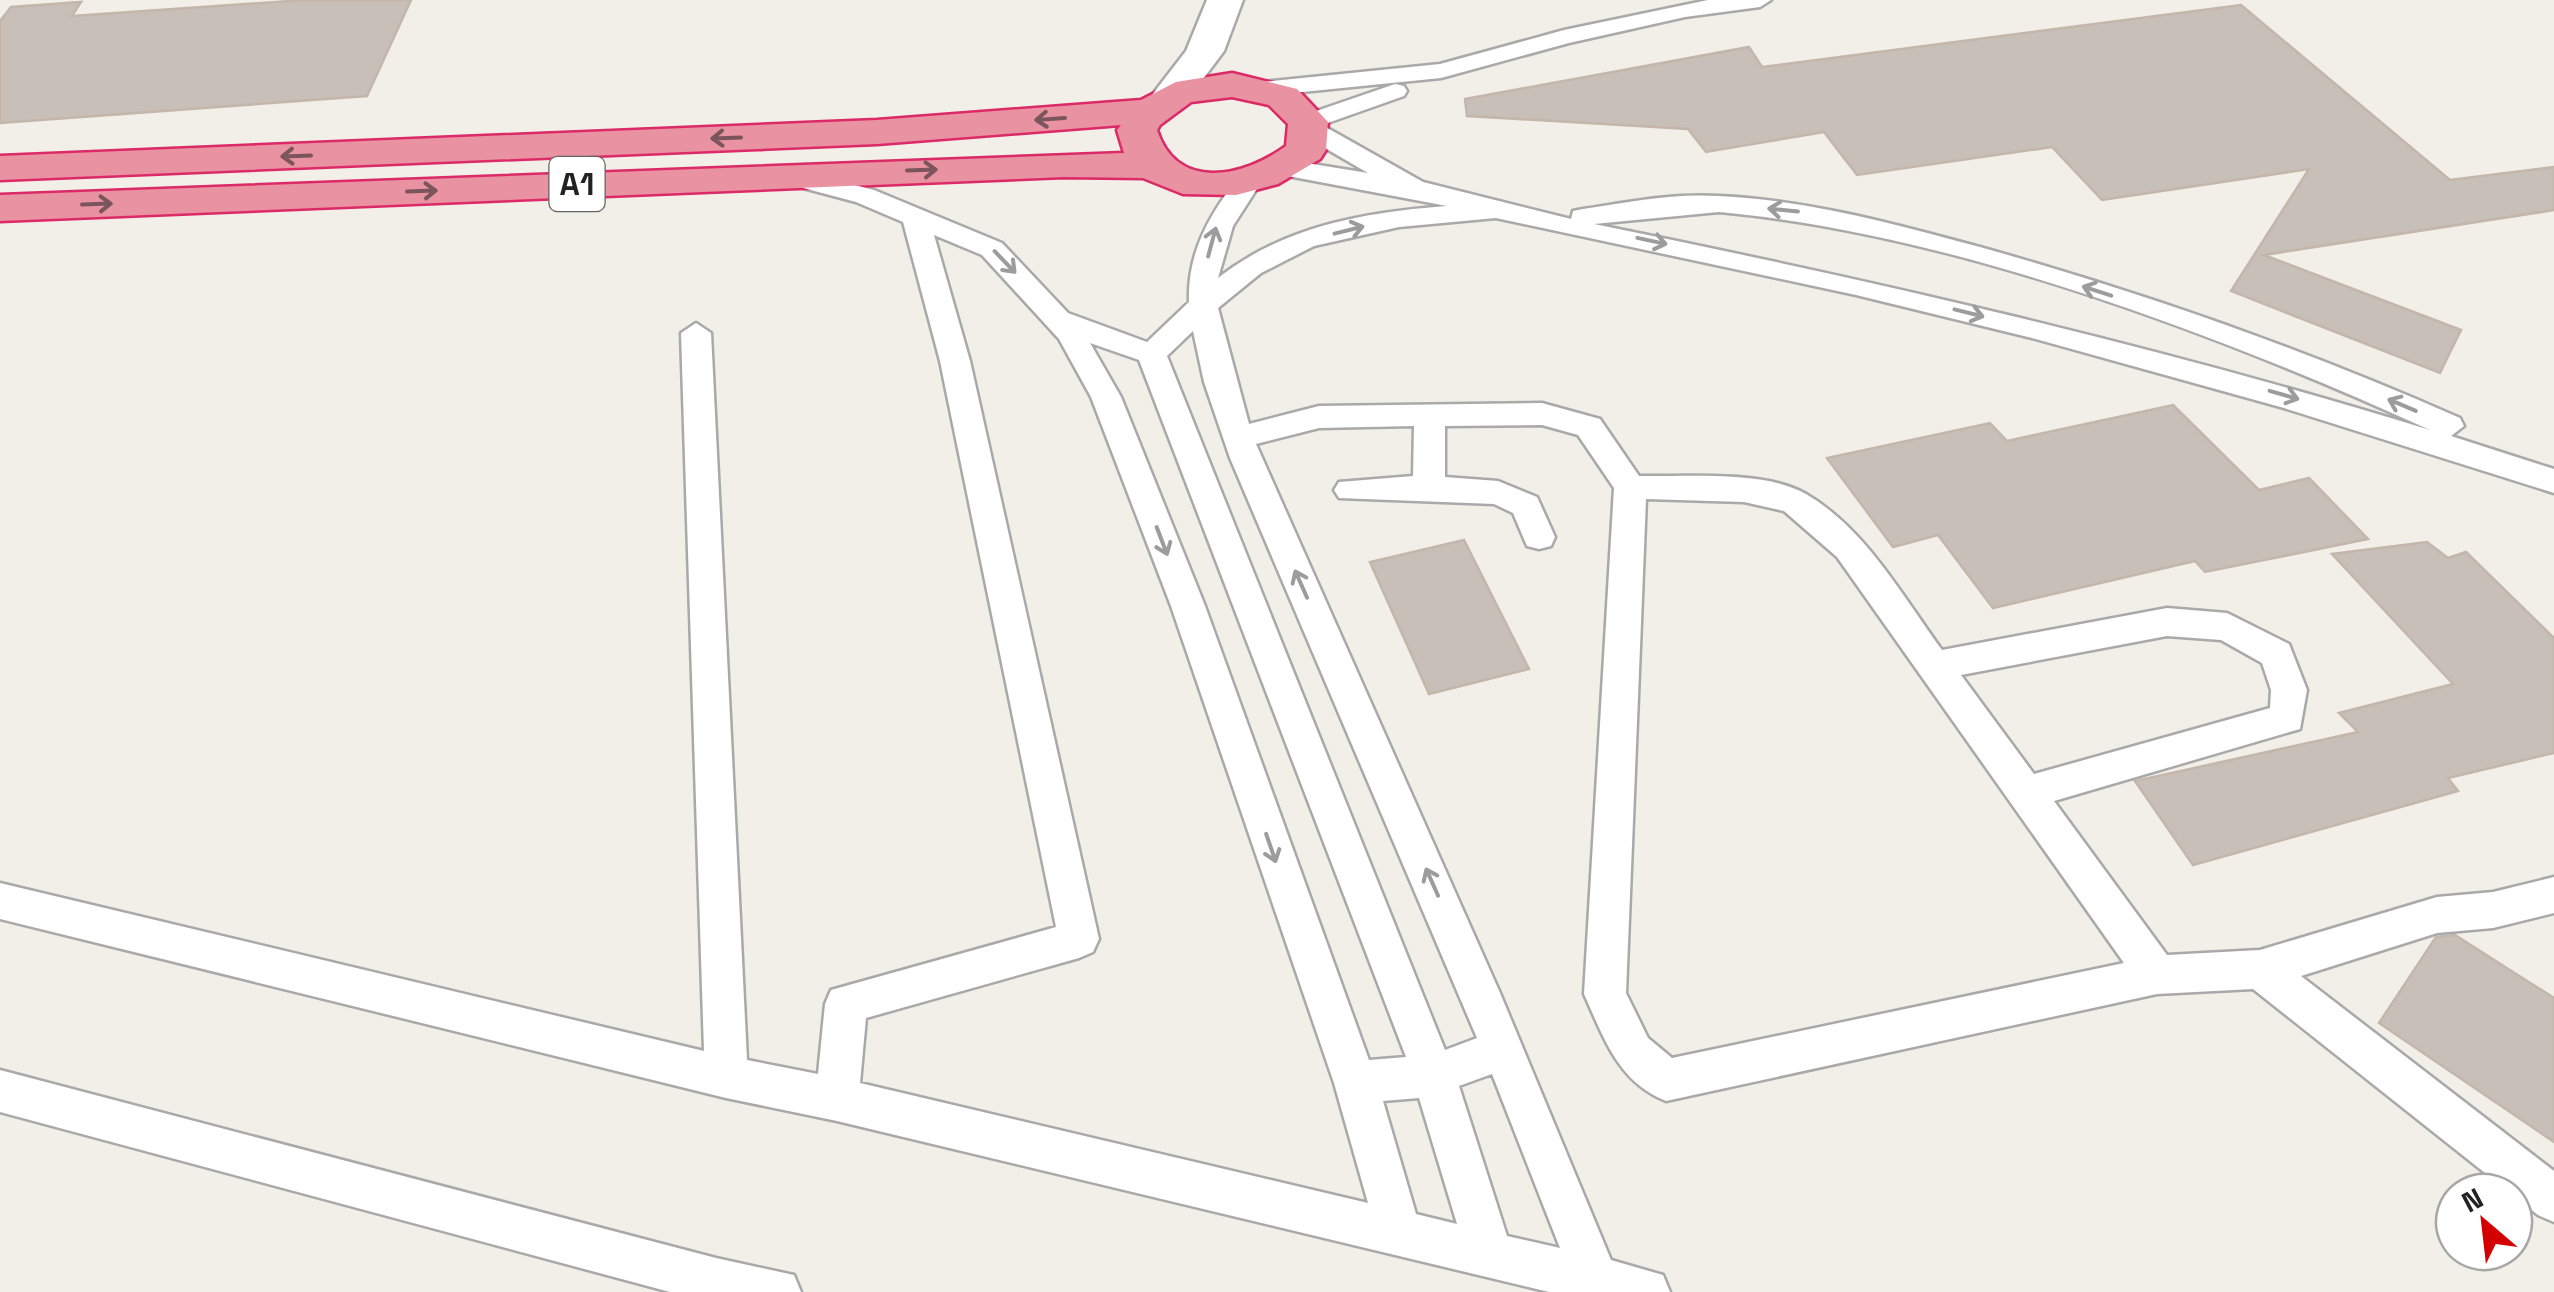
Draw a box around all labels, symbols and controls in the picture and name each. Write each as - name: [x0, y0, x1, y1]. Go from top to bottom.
- one-way arrow: [1035, 109, 1067, 128]
- one-way arrow: [710, 129, 742, 148]
- one-way arrow: [281, 147, 313, 166]
- road number: A1: [550, 157, 604, 211]
- one-way arrow: [905, 161, 937, 180]
- one-way arrow: [406, 181, 438, 200]
- one-way arrow: [81, 194, 113, 213]
- one-way arrow: [1767, 201, 1800, 220]
- one-way arrow: [1332, 220, 1364, 238]
- one-way arrow: [1204, 227, 1223, 258]
- one-way arrow: [1635, 233, 1667, 252]
- one-way arrow: [993, 249, 1016, 274]
- one-way arrow: [2082, 281, 2114, 299]
- one-way arrow: [1952, 305, 1984, 323]
- one-way arrow: [2268, 387, 2299, 405]
- one-way arrow: [2387, 395, 2418, 413]
- one-way arrow: [1155, 526, 1173, 556]
- one-way arrow: [1291, 569, 1309, 600]
- one-way arrow: [1263, 831, 1281, 863]
- one-way arrow: [1422, 867, 1440, 898]
- north arrow: [2434, 1172, 2534, 1272]
- text: N: [2456, 1180, 2489, 1220]

